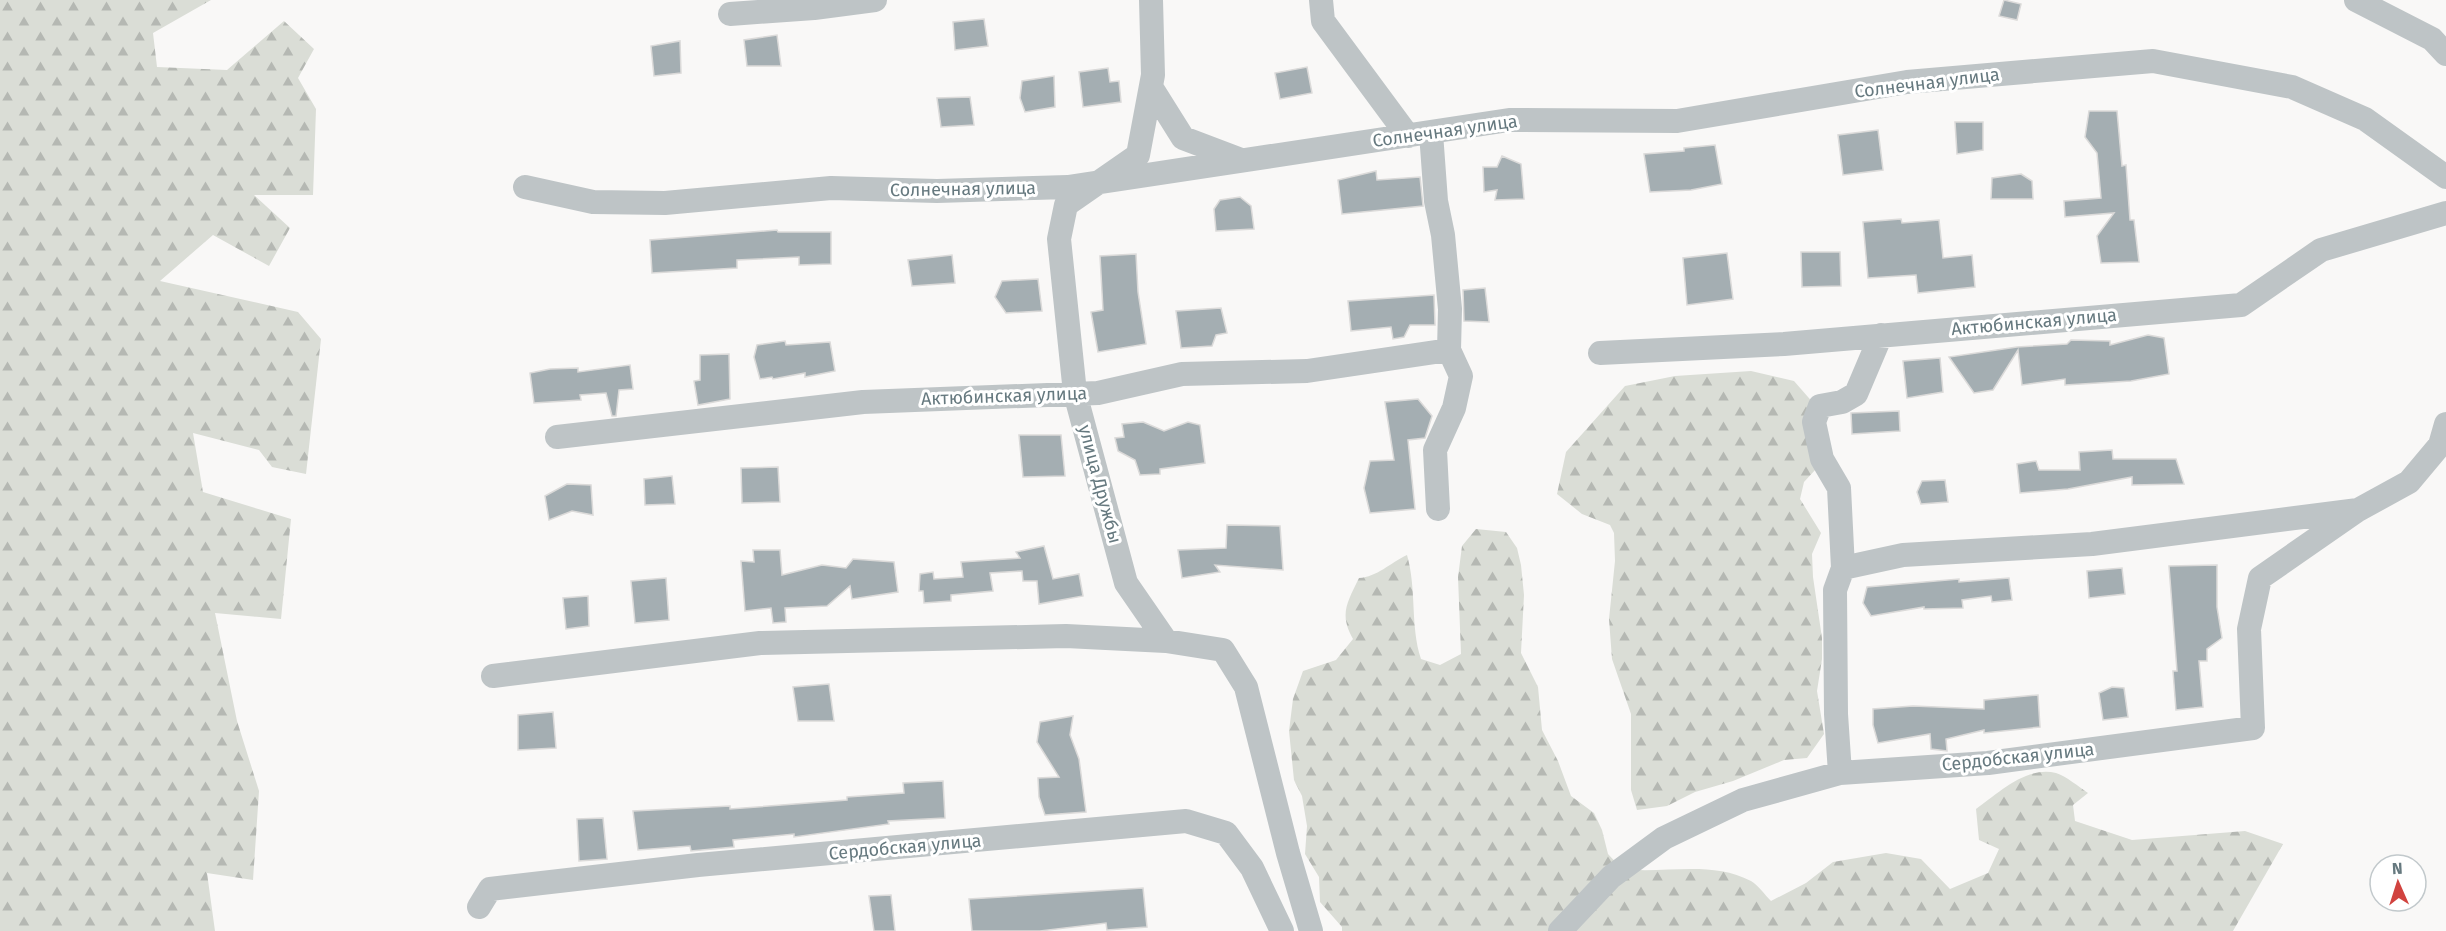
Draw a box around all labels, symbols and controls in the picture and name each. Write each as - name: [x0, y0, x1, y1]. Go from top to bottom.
- street label: Солнечная улица: [1853, 63, 2001, 103]
- street label: Солнечная улица: [1371, 110, 1519, 152]
- street label: Солнечная улица: [890, 177, 1036, 201]
- street label: Актюбинская улица: [1950, 304, 2118, 340]
- street label: Актюбинская улица: [921, 382, 1087, 410]
- street label: улица Дружбы: [1074, 422, 1126, 546]
- street label: Сердобская улица: [1941, 738, 2095, 776]
- street label: Сердобская улица: [828, 829, 982, 865]
- north arrow: [2368, 853, 2428, 913]
- text: N: [2391, 859, 2403, 878]

